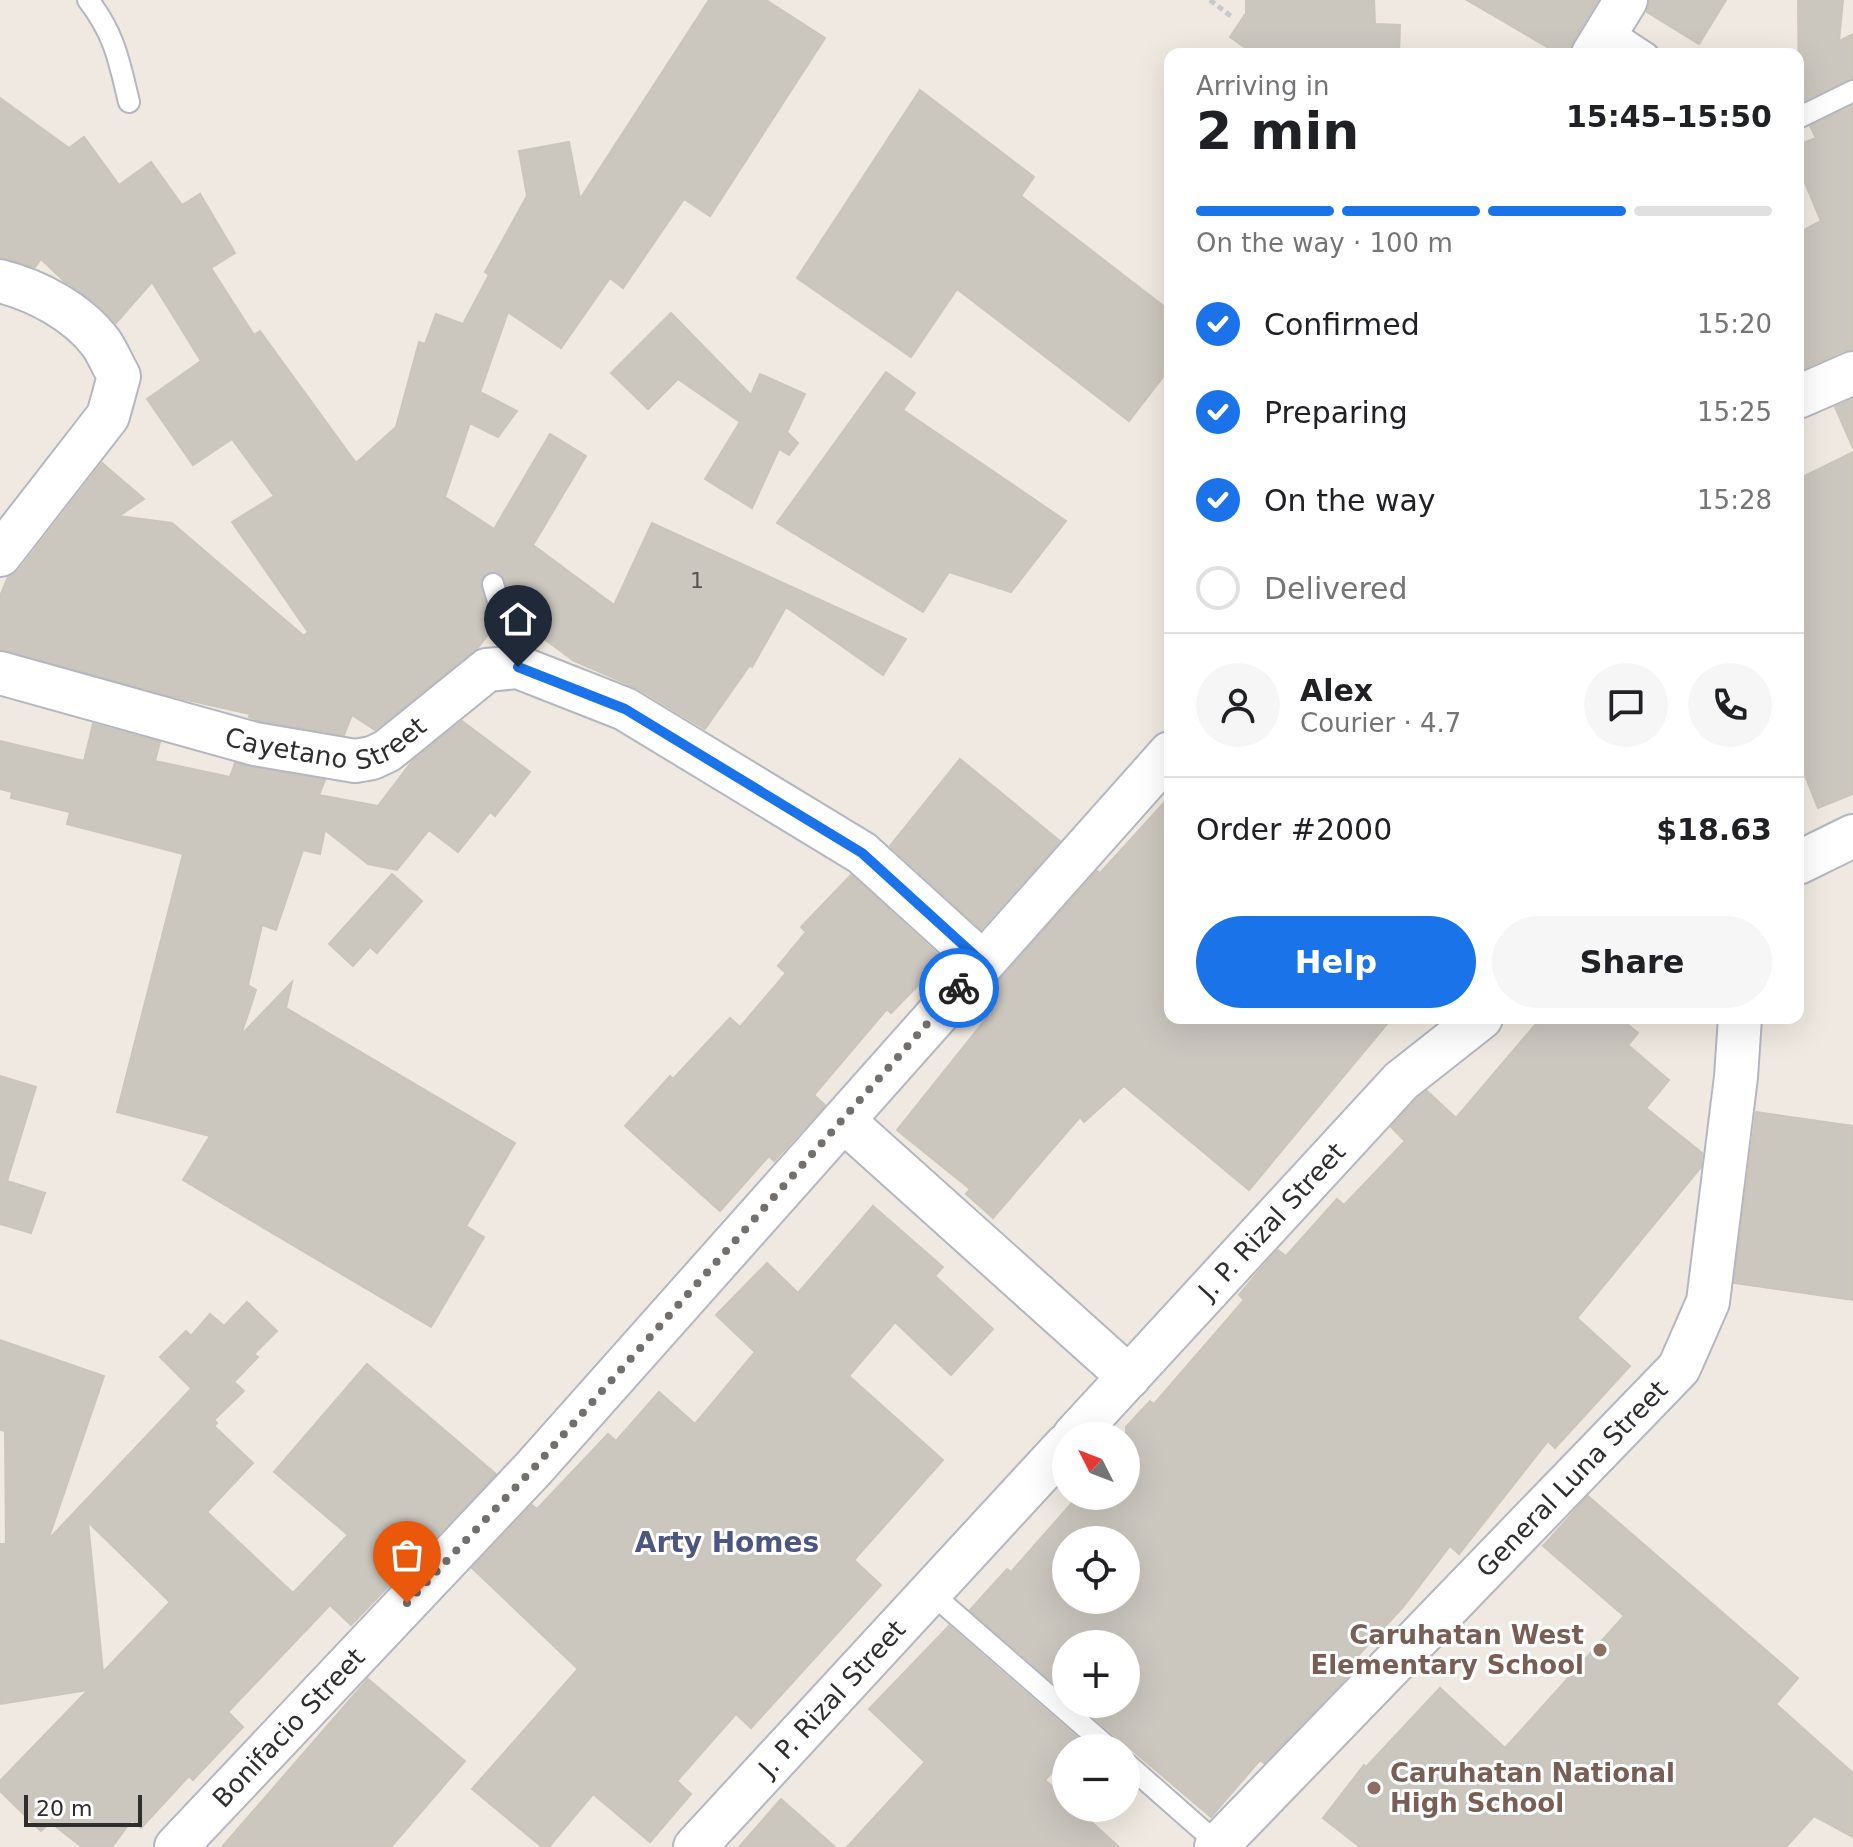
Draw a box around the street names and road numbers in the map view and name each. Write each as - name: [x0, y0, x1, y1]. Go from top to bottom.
- street label: Cayetano Street: [222, 711, 432, 776]
- street label: J. P. Rizal Street: [1191, 1137, 1351, 1307]
- street label: General Luna Street: [1470, 1375, 1673, 1583]
- street label: J. P. Rizal Street: [751, 1614, 911, 1784]
- street label: Bonifacio Street: [207, 1642, 371, 1813]

